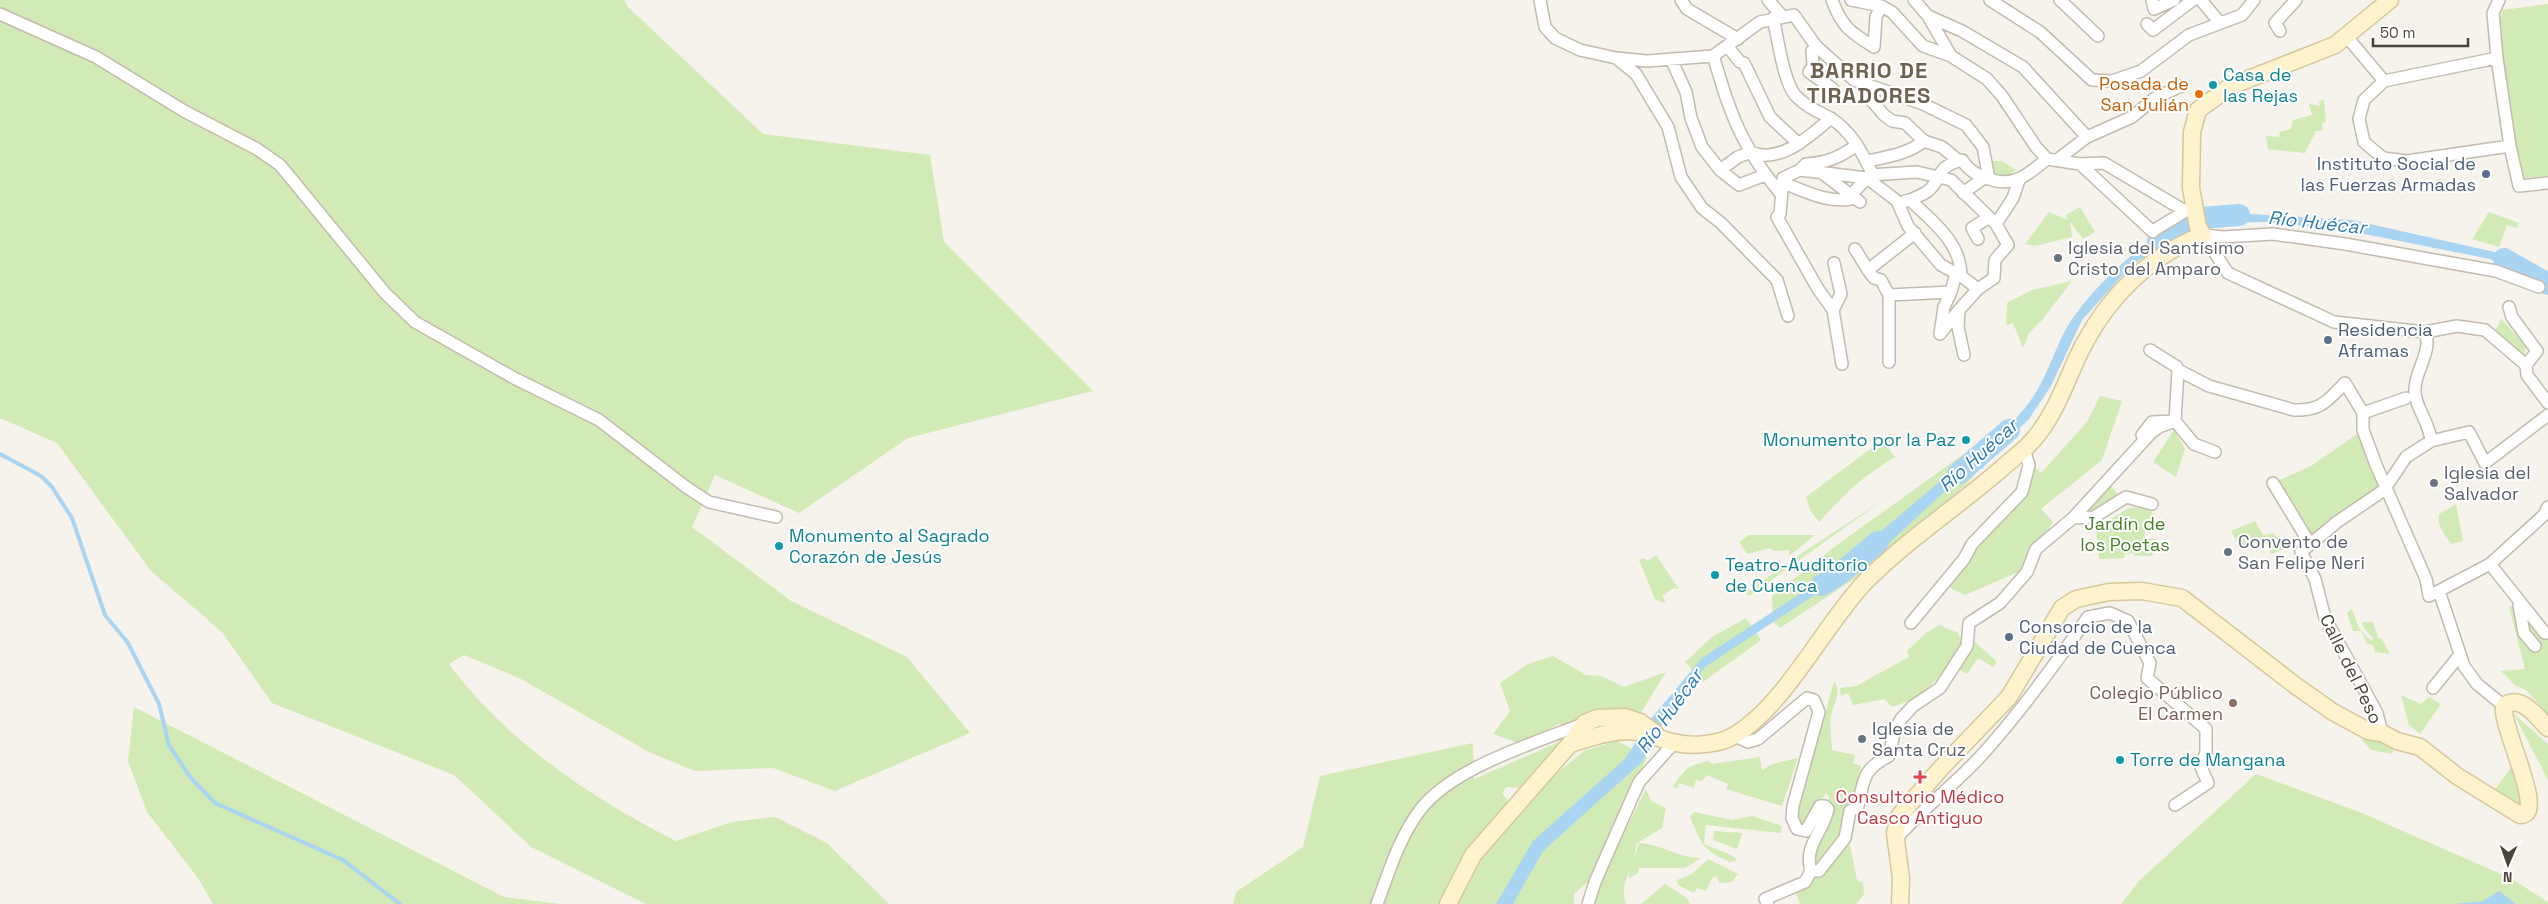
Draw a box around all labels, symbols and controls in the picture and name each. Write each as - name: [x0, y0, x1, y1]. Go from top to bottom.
- scale bar: [2373, 15, 2468, 47]
- text: 50 m: [2380, 23, 2415, 42]
- district label: BARRIO DE TIRADORES: [1807, 56, 1931, 109]
- place label: Casa de las Rejas: [2223, 63, 2298, 107]
- place label: Posada de San Julián: [2099, 72, 2189, 116]
- marker: Casa de las Rejas: [2207, 79, 2219, 91]
- marker: Posada de San Julián: [2193, 88, 2205, 100]
- place label: Instituto Social de las Fuerzas Armadas: [2300, 152, 2476, 196]
- marker: Instituto Social de las Fuerzas Armadas: [2480, 168, 2492, 180]
- water label: Río Huécar: [2267, 205, 2369, 240]
- place label: Iglesia del Santísimo Cristo del Amparo: [2068, 236, 2245, 280]
- marker: Iglesia del Santísimo Cristo del Amparo: [2052, 252, 2064, 264]
- place label: Residencia Aframas: [2338, 318, 2433, 362]
- marker: Residencia Aframas: [2322, 334, 2334, 346]
- water label: Río Huécar: [1934, 412, 2024, 497]
- place label: Monumento por la Paz: [1763, 428, 1956, 451]
- marker: Monumento por la Paz: [1960, 434, 1972, 446]
- place label: Iglesia del Salvador: [2444, 461, 2531, 505]
- marker: Iglesia del Salvador: [2428, 477, 2440, 489]
- park label: Jardín de los Poetas: [2080, 512, 2170, 556]
- place label: Monumento al Sagrado Corazón de Jesús: [789, 524, 990, 568]
- place label: Convento de San Felipe Neri: [2238, 530, 2365, 574]
- marker: Monumento al Sagrado Corazón de Jesús: [773, 540, 785, 552]
- marker: Convento de San Felipe Neri: [2222, 546, 2234, 558]
- place label: Teatro-Auditorio de Cuenca: [1725, 553, 1868, 597]
- marker: Teatro-Auditorio de Cuenca: [1709, 569, 1721, 581]
- street label: Calle del Peso: [2315, 610, 2388, 727]
- place label: Consorcio de la Ciudad de Cuenca: [2019, 615, 2176, 659]
- marker: Consorcio de la Ciudad de Cuenca: [2003, 631, 2015, 643]
- water label: Río Huécar: [1630, 663, 1709, 758]
- place label: Colegio Público El Carmen: [2089, 681, 2223, 725]
- marker: Colegio Público El Carmen: [2227, 697, 2239, 709]
- place label: Iglesia de Santa Cruz: [1872, 717, 1966, 761]
- marker: Iglesia de Santa Cruz: [1856, 733, 1868, 745]
- place label: Torre de Mangana: [2130, 748, 2286, 771]
- marker: Torre de Mangana: [2114, 754, 2126, 766]
- marker: Consultorio Médico Casco Antiguo: [1913, 770, 1927, 784]
- place label: Consultorio Médico Casco Antiguo: [1836, 785, 2004, 829]
- north arrow: [2483, 839, 2533, 889]
- text: N: [2503, 868, 2513, 886]

